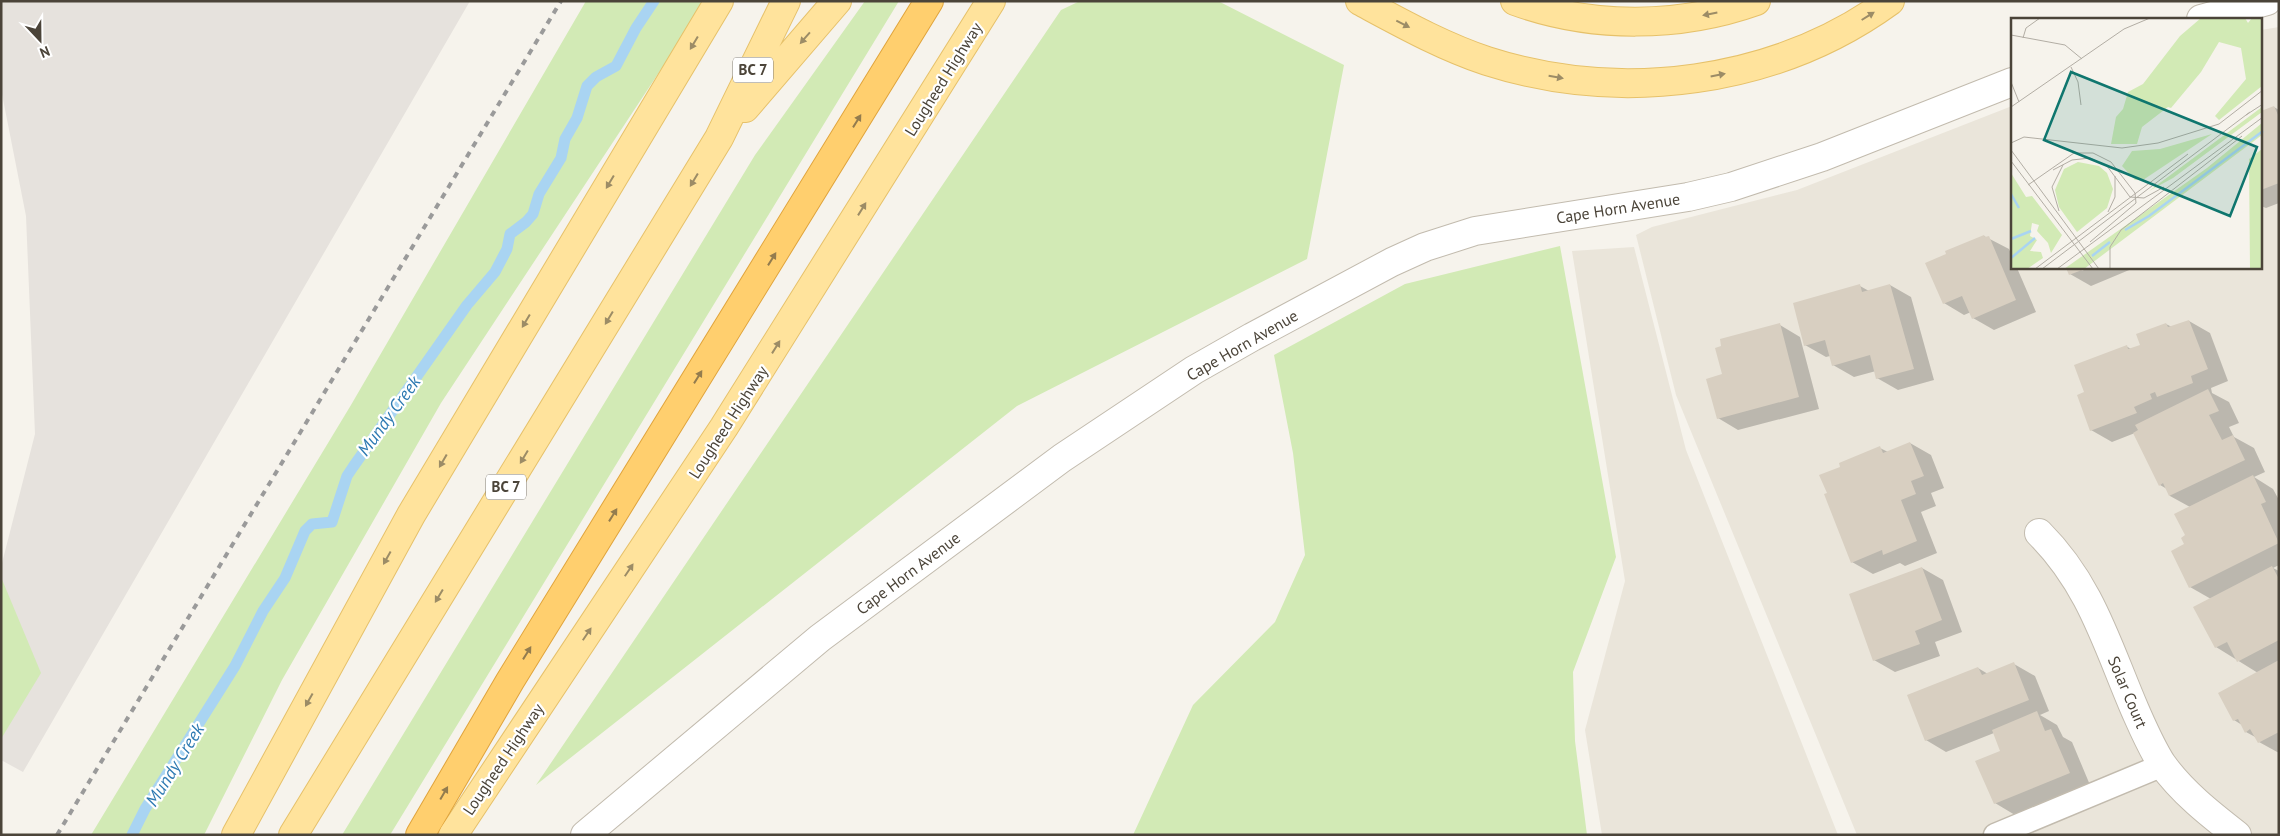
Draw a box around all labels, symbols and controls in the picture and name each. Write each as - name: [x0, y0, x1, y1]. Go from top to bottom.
- one-way arrow: [1701, 11, 1717, 19]
- one-way arrow: [1862, 11, 1875, 21]
- north arrow: [15, 15, 65, 65]
- street label: Lougheed Highway: [900, 18, 986, 140]
- inset map: [2011, 18, 2262, 269]
- one-way arrow: [1396, 20, 1411, 28]
- one-way arrow: [800, 32, 811, 45]
- one-way arrow: [690, 36, 699, 49]
- text: N: [37, 42, 53, 62]
- road number: BC 7: [733, 58, 773, 82]
- one-way arrow: [1710, 71, 1725, 79]
- one-way arrow: [1548, 74, 1564, 82]
- one-way arrow: [852, 114, 861, 127]
- one-way arrow: [689, 173, 699, 186]
- one-way arrow: [606, 176, 615, 189]
- street label: Cape Horn Avenue: [1555, 188, 1681, 228]
- one-way arrow: [858, 203, 867, 216]
- one-way arrow: [767, 253, 776, 266]
- street label: Cape Horn Avenue: [1183, 305, 1301, 385]
- one-way arrow: [605, 312, 614, 325]
- one-way arrow: [522, 315, 531, 328]
- one-way arrow: [771, 340, 781, 353]
- street label: Lougheed Highway: [684, 361, 772, 482]
- water label: Mundy Creek: [352, 370, 426, 460]
- one-way arrow: [694, 370, 703, 383]
- one-way arrow: [520, 450, 529, 464]
- one-way arrow: [438, 454, 447, 467]
- road number: BC 7: [486, 474, 526, 500]
- one-way arrow: [608, 508, 617, 521]
- street label: Cape Horn Avenue: [852, 527, 964, 619]
- one-way arrow: [383, 551, 391, 565]
- one-way arrow: [624, 564, 634, 577]
- one-way arrow: [435, 589, 444, 602]
- one-way arrow: [582, 627, 592, 641]
- one-way arrow: [522, 646, 532, 659]
- street label: Solar Court: [2104, 653, 2152, 732]
- one-way arrow: [305, 693, 313, 708]
- street label: Lougheed Highway: [458, 699, 548, 819]
- water label: Mundy Creek: [140, 718, 210, 810]
- one-way arrow: [440, 786, 449, 799]

